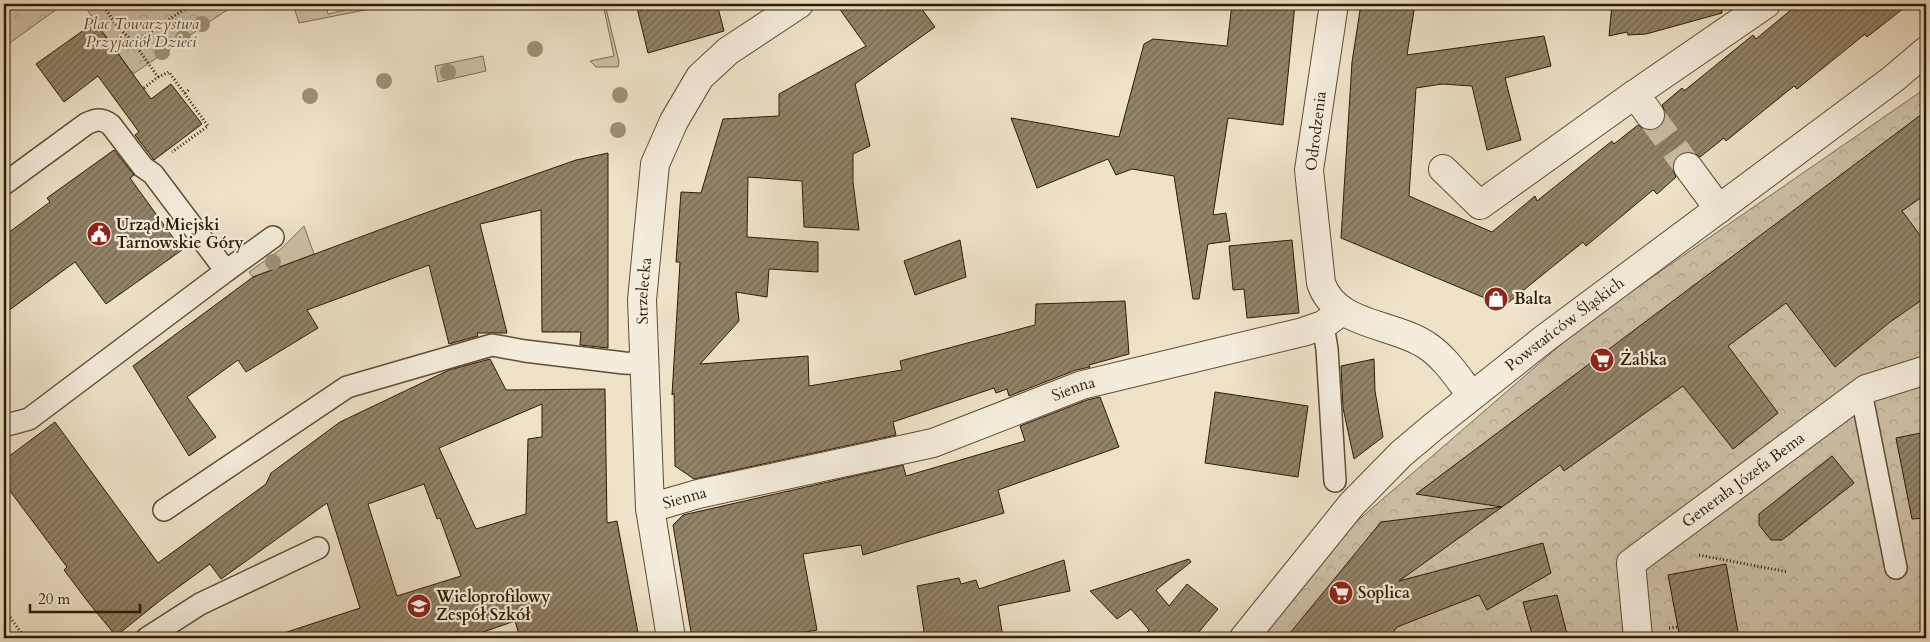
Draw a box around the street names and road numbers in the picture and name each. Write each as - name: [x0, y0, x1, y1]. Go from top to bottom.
- street label: Odrodzenia: [1300, 90, 1332, 172]
- street label: Strzelecka: [631, 256, 657, 325]
- street label: Powstańców Śląskich: [1501, 272, 1629, 377]
- street label: Sienna: [1048, 371, 1097, 407]
- street label: Generała Józefa Bema: [1677, 427, 1809, 533]
- street label: Sienna: [660, 481, 709, 515]

